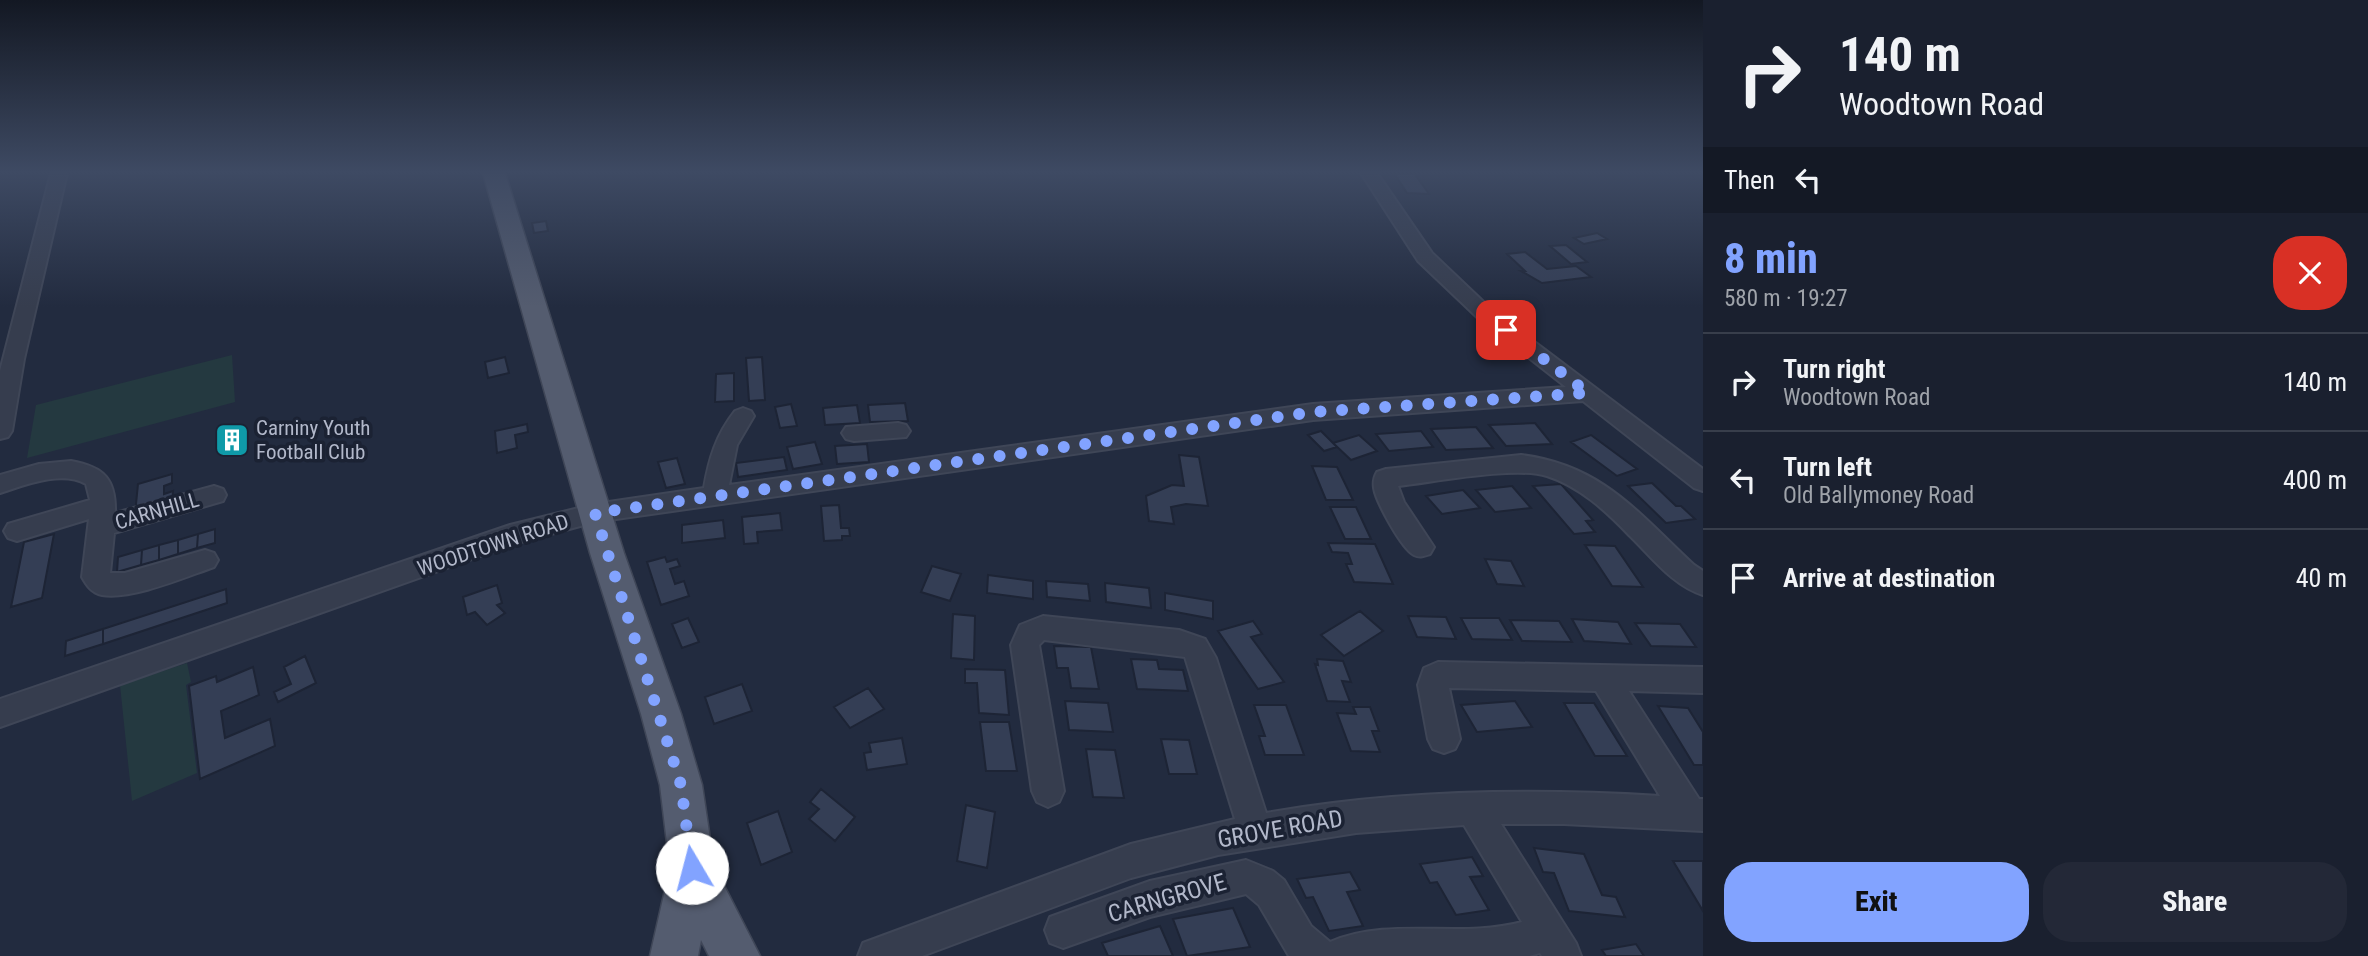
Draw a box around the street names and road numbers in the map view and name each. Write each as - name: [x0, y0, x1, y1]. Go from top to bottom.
- street label: CARNHILL: [112, 488, 202, 534]
- street label: WOODTOWN ROAD: [414, 509, 572, 581]
- street label: GROVE ROAD: [1215, 804, 1345, 854]
- street label: CARNGROVE: [1105, 868, 1229, 928]

